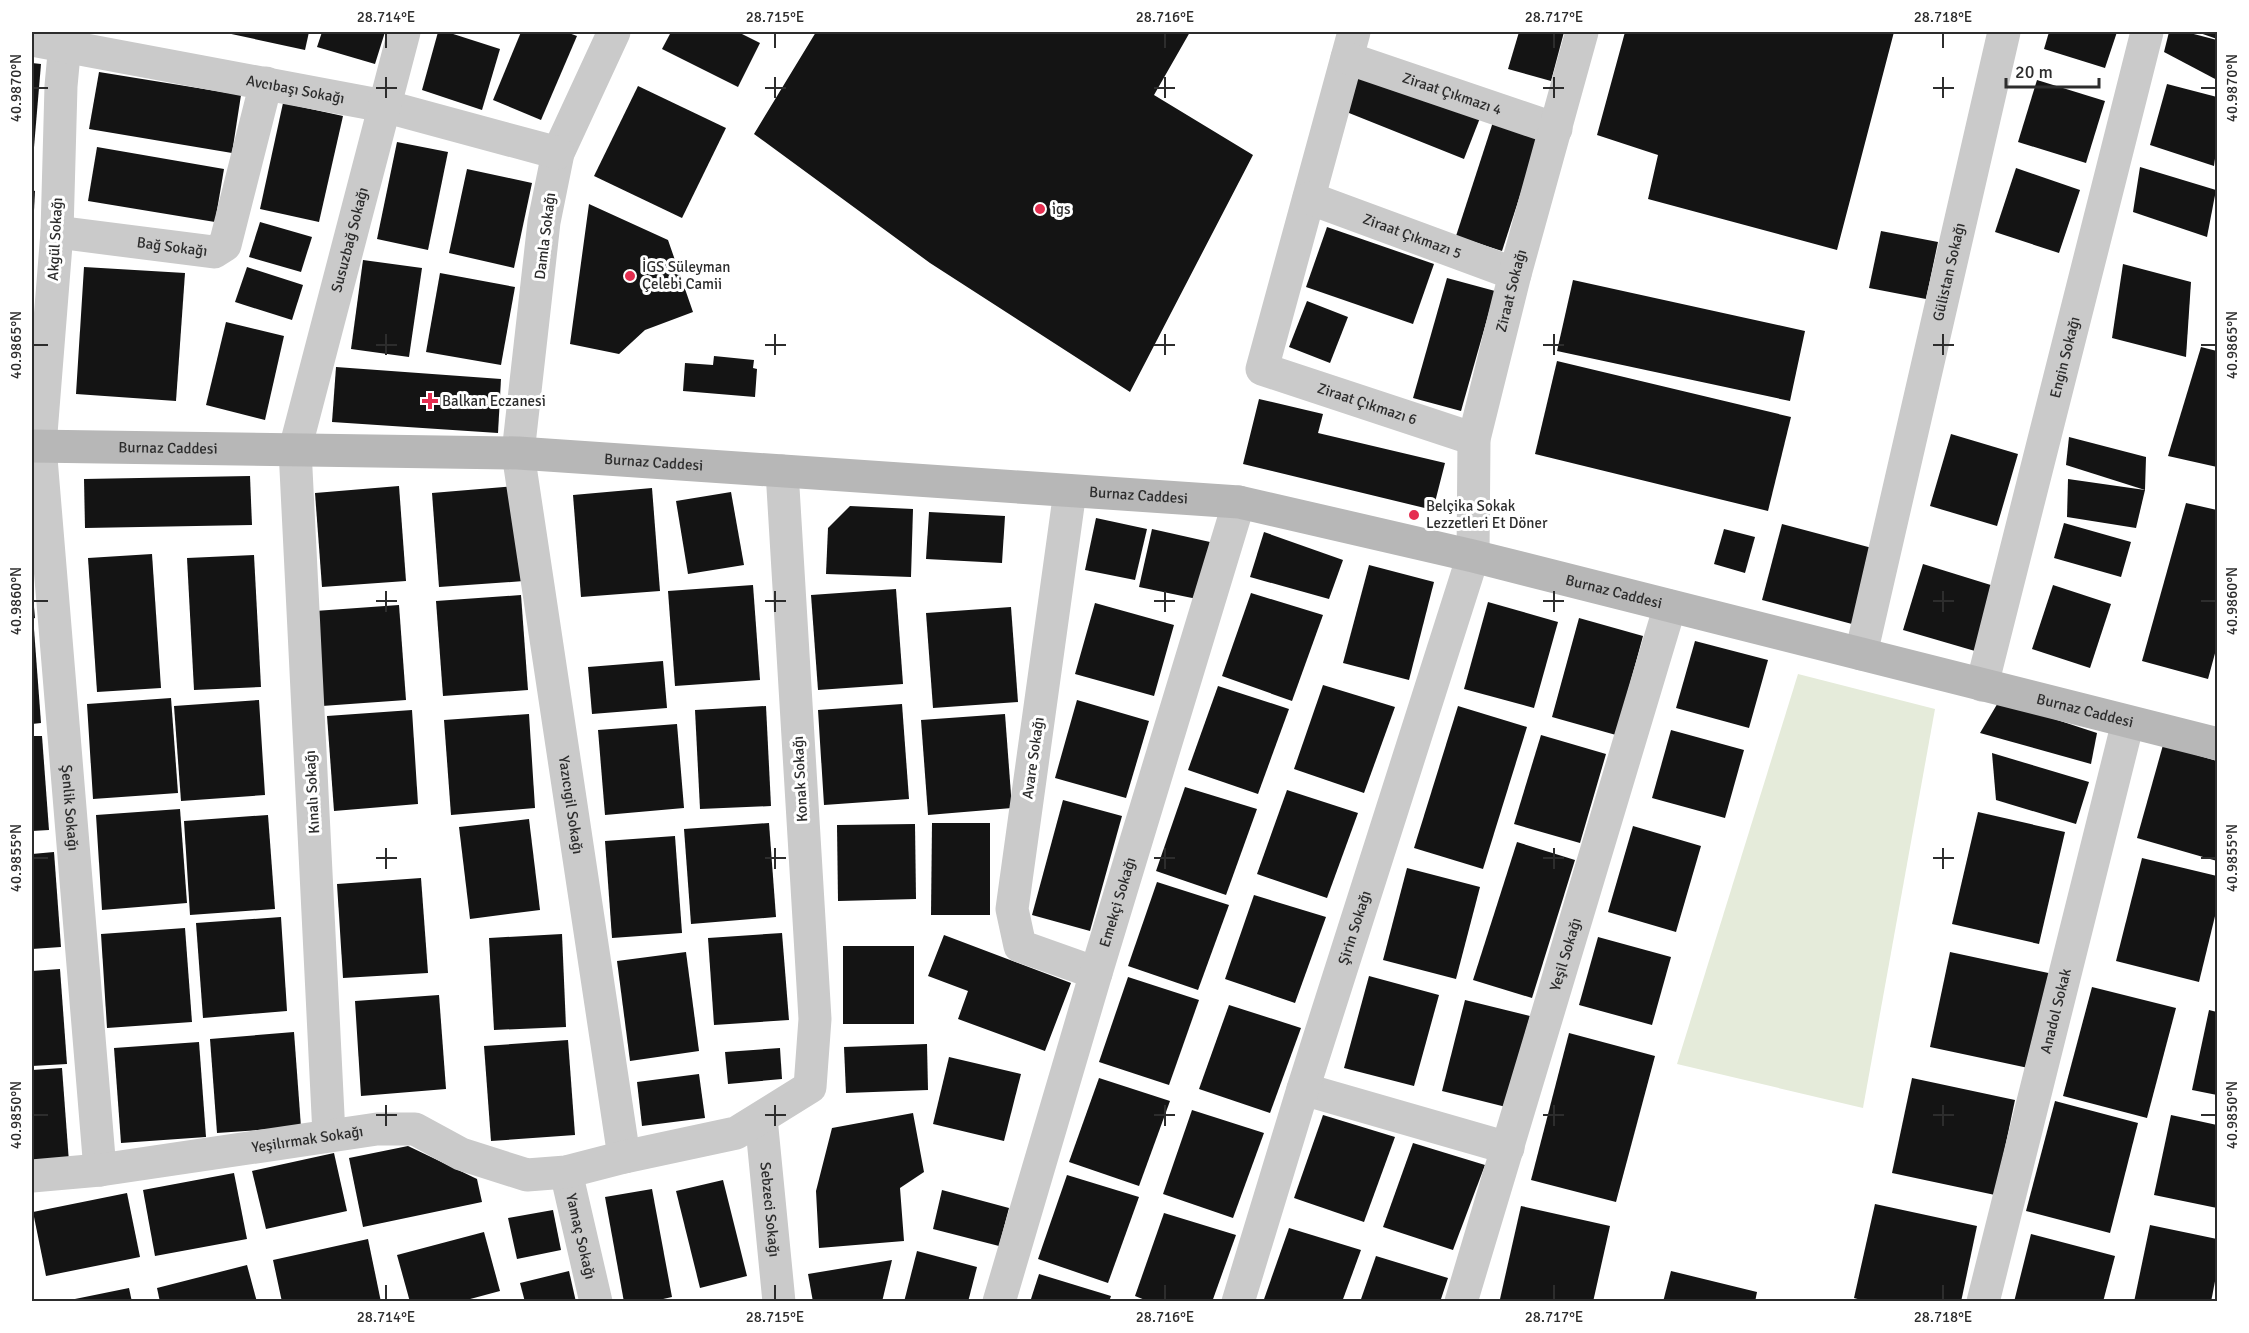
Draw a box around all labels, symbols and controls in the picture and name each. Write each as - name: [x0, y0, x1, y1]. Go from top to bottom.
- text: 28.714°E: [357, 8, 415, 26]
- text: 28.715°E: [746, 8, 804, 26]
- text: 28.716°E: [1136, 8, 1194, 26]
- text: 28.717°E: [1525, 8, 1583, 26]
- text: 28.718°E: [1914, 8, 1972, 26]
- scale bar: [2006, 51, 2099, 89]
- text: 40.9870°N: [7, 54, 25, 122]
- text: 40.9870°N: [2223, 54, 2241, 122]
- text: 20 m: [2015, 61, 2053, 83]
- street label: Ziraat Çıkmazı 4: [1400, 68, 1504, 119]
- street label: Avcıbaşı Sokağı: [245, 71, 346, 107]
- street label: Susuzbağ Sokağı: [327, 185, 372, 294]
- street label: Damla Sokağı: [531, 191, 559, 281]
- street label: Akgül Sokağı: [44, 197, 66, 281]
- place label: igs: [1052, 200, 1071, 218]
- marker: igs: [1033, 202, 1047, 216]
- street label: Ziraat Çıkmazı 5: [1360, 210, 1464, 263]
- street label: Gülistan Sokağı: [1929, 221, 1969, 323]
- street label: Bağ Sokağı: [136, 233, 208, 260]
- street label: Ziraat Sokağı: [1492, 247, 1530, 334]
- place label: İGS Süleyman Çelebi Camii: [642, 258, 731, 293]
- marker: İGS Süleyman Çelebi Camii: [623, 269, 637, 283]
- text: 40.9865°N: [7, 311, 25, 379]
- text: 40.9865°N: [2223, 311, 2241, 379]
- street label: Engin Sokağı: [2046, 315, 2084, 400]
- street label: Ziraat Çıkmazı 6: [1315, 379, 1419, 429]
- place label: Balkan Eczanesi: [442, 392, 546, 410]
- marker: Balkan Eczanesi: [423, 394, 437, 408]
- street label: Burnaz Caddesi: [118, 438, 218, 458]
- street label: Burnaz Caddesi: [604, 450, 704, 475]
- street label: Burnaz Caddesi: [1088, 483, 1189, 508]
- place label: Belçika Sokak Lezzetleri Et Döner: [1426, 497, 1548, 532]
- marker: Belçika Sokak Lezzetleri Et Döner: [1407, 508, 1421, 522]
- text: 40.9860°N: [7, 567, 25, 635]
- text: 40.9860°N: [2223, 567, 2241, 635]
- street label: Burnaz Caddesi: [1563, 571, 1664, 612]
- street label: Burnaz Caddesi: [2035, 690, 2135, 731]
- street label: Avare Sokağı: [1018, 716, 1048, 800]
- street label: Konak Sokağı: [789, 735, 811, 823]
- street label: Kınalı Sokağı: [301, 750, 323, 834]
- street label: Yazıcıgil Sokağı: [555, 754, 587, 855]
- street label: Şenlik Sokağı: [57, 764, 83, 852]
- text: 40.9855°N: [7, 824, 25, 892]
- text: 40.9855°N: [2223, 824, 2241, 892]
- street label: Emekçi Sokağı: [1095, 855, 1140, 949]
- street label: Şirin Sokağı: [1334, 888, 1375, 967]
- street label: Yeşil Sokağı: [1546, 915, 1585, 993]
- street label: Anadol Sokak: [2036, 966, 2075, 1055]
- text: 40.9850°N: [7, 1081, 25, 1149]
- text: 40.9850°N: [2223, 1081, 2241, 1149]
- street label: Yeşilırmak Sokağı: [251, 1122, 364, 1156]
- street label: Sebzeci Sokağı: [756, 1161, 784, 1258]
- street label: Yamaç Sokağı: [562, 1192, 599, 1281]
- text: 28.714°E: [357, 1308, 415, 1326]
- text: 28.715°E: [746, 1308, 804, 1326]
- text: 28.716°E: [1136, 1308, 1194, 1326]
- text: 28.717°E: [1525, 1308, 1583, 1326]
- text: 28.718°E: [1914, 1308, 1972, 1326]

